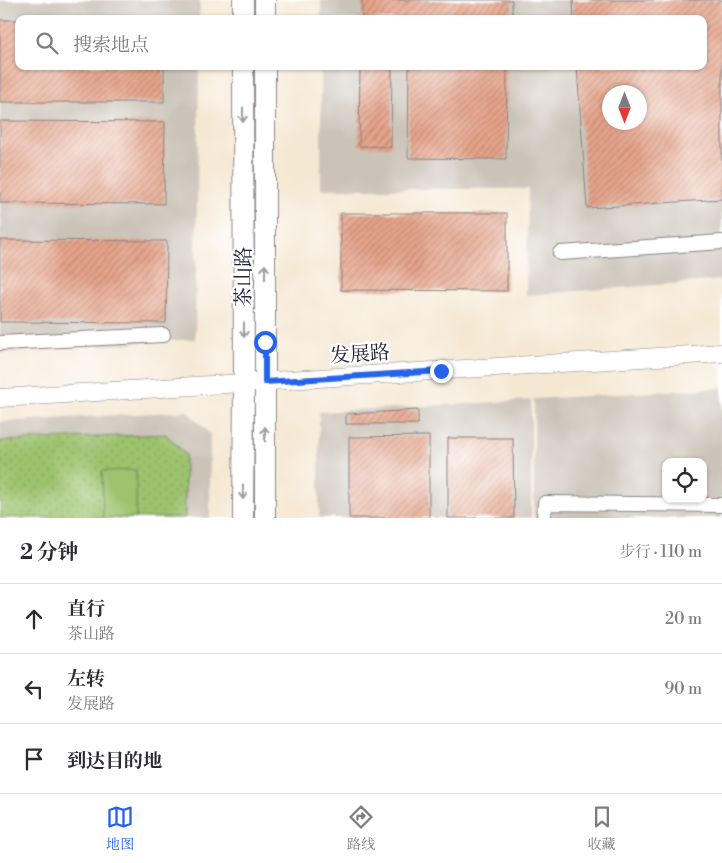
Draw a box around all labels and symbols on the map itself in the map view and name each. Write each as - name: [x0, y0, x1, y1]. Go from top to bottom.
- north arrow: [602, 85, 647, 130]
- one-way arrow: [238, 106, 248, 123]
- street label: 茶山路: [232, 247, 257, 307]
- one-way arrow: [260, 264, 270, 280]
- one-way arrow: [239, 322, 249, 338]
- route start: [254, 331, 277, 354]
- street label: 发展路: [329, 340, 391, 370]
- route end: [430, 360, 453, 383]
- one-way arrow: [260, 427, 270, 443]
- one-way arrow: [239, 484, 248, 500]

